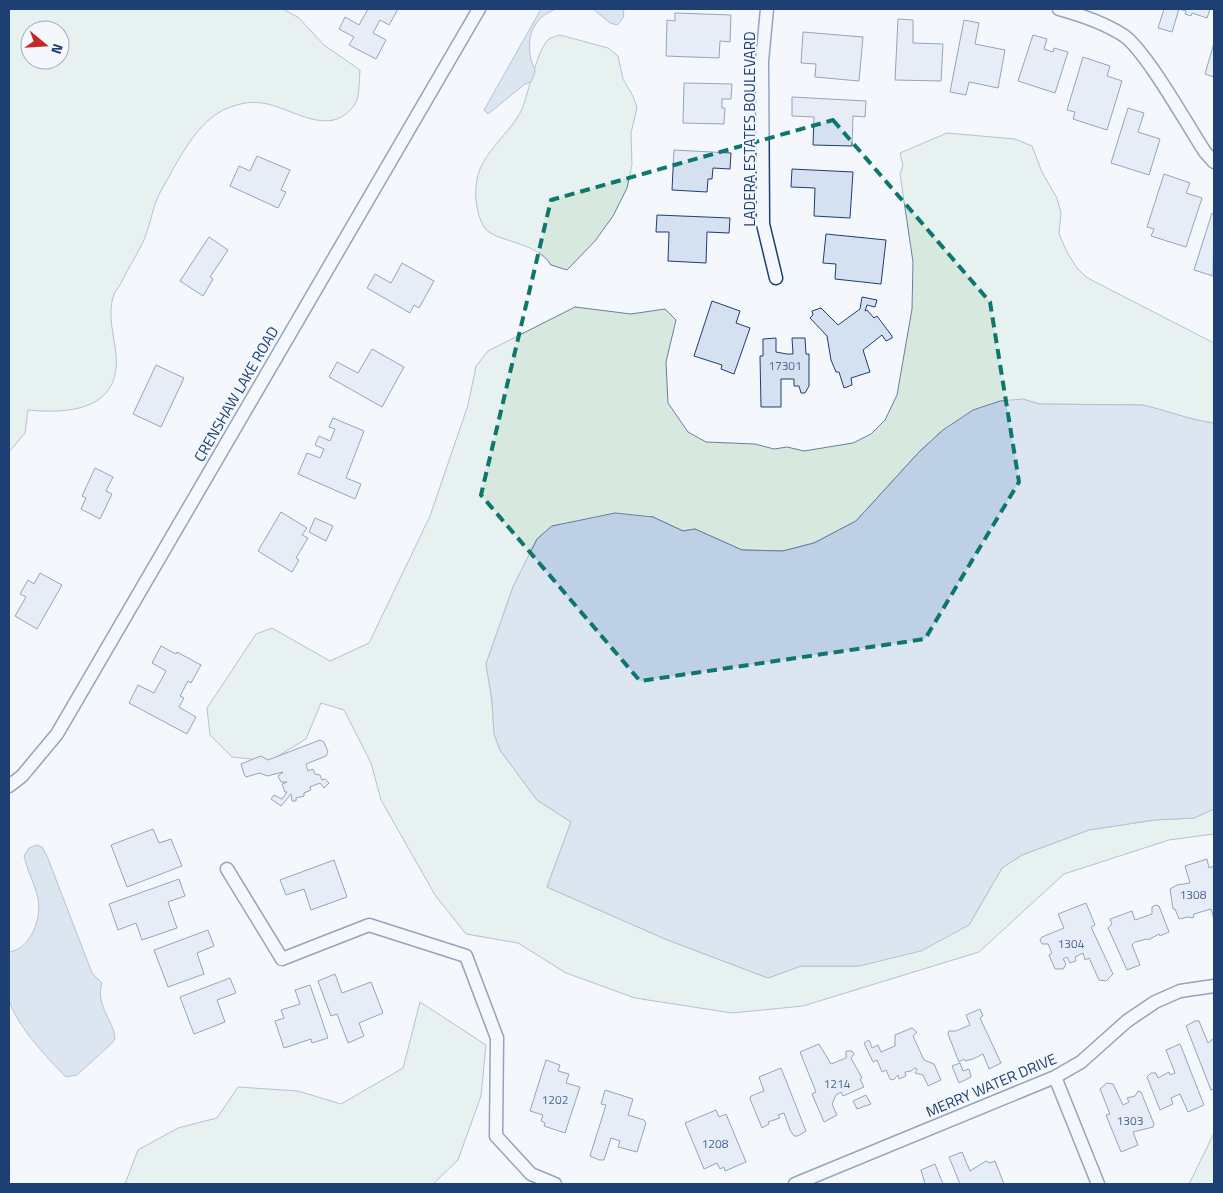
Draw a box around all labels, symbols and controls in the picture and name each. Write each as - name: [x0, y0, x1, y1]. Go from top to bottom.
- north arrow: [20, 20, 70, 70]
- street label: LADERA ESTATES BOULEVARD: [738, 31, 761, 227]
- text: N: [46, 41, 69, 57]
- street label: CRENSHAW LAKE ROAD: [188, 322, 284, 466]
- house number: 17301: [768, 356, 802, 375]
- house number: 1308: [1180, 885, 1207, 904]
- house number: 1304: [1058, 934, 1085, 953]
- street label: MERRY WATER DRIVE: [922, 1047, 1060, 1123]
- house number: 1214: [824, 1074, 851, 1093]
- house number: 1202: [542, 1090, 568, 1109]
- house number: 1303: [1117, 1111, 1143, 1130]
- house number: 1208: [702, 1134, 729, 1153]

